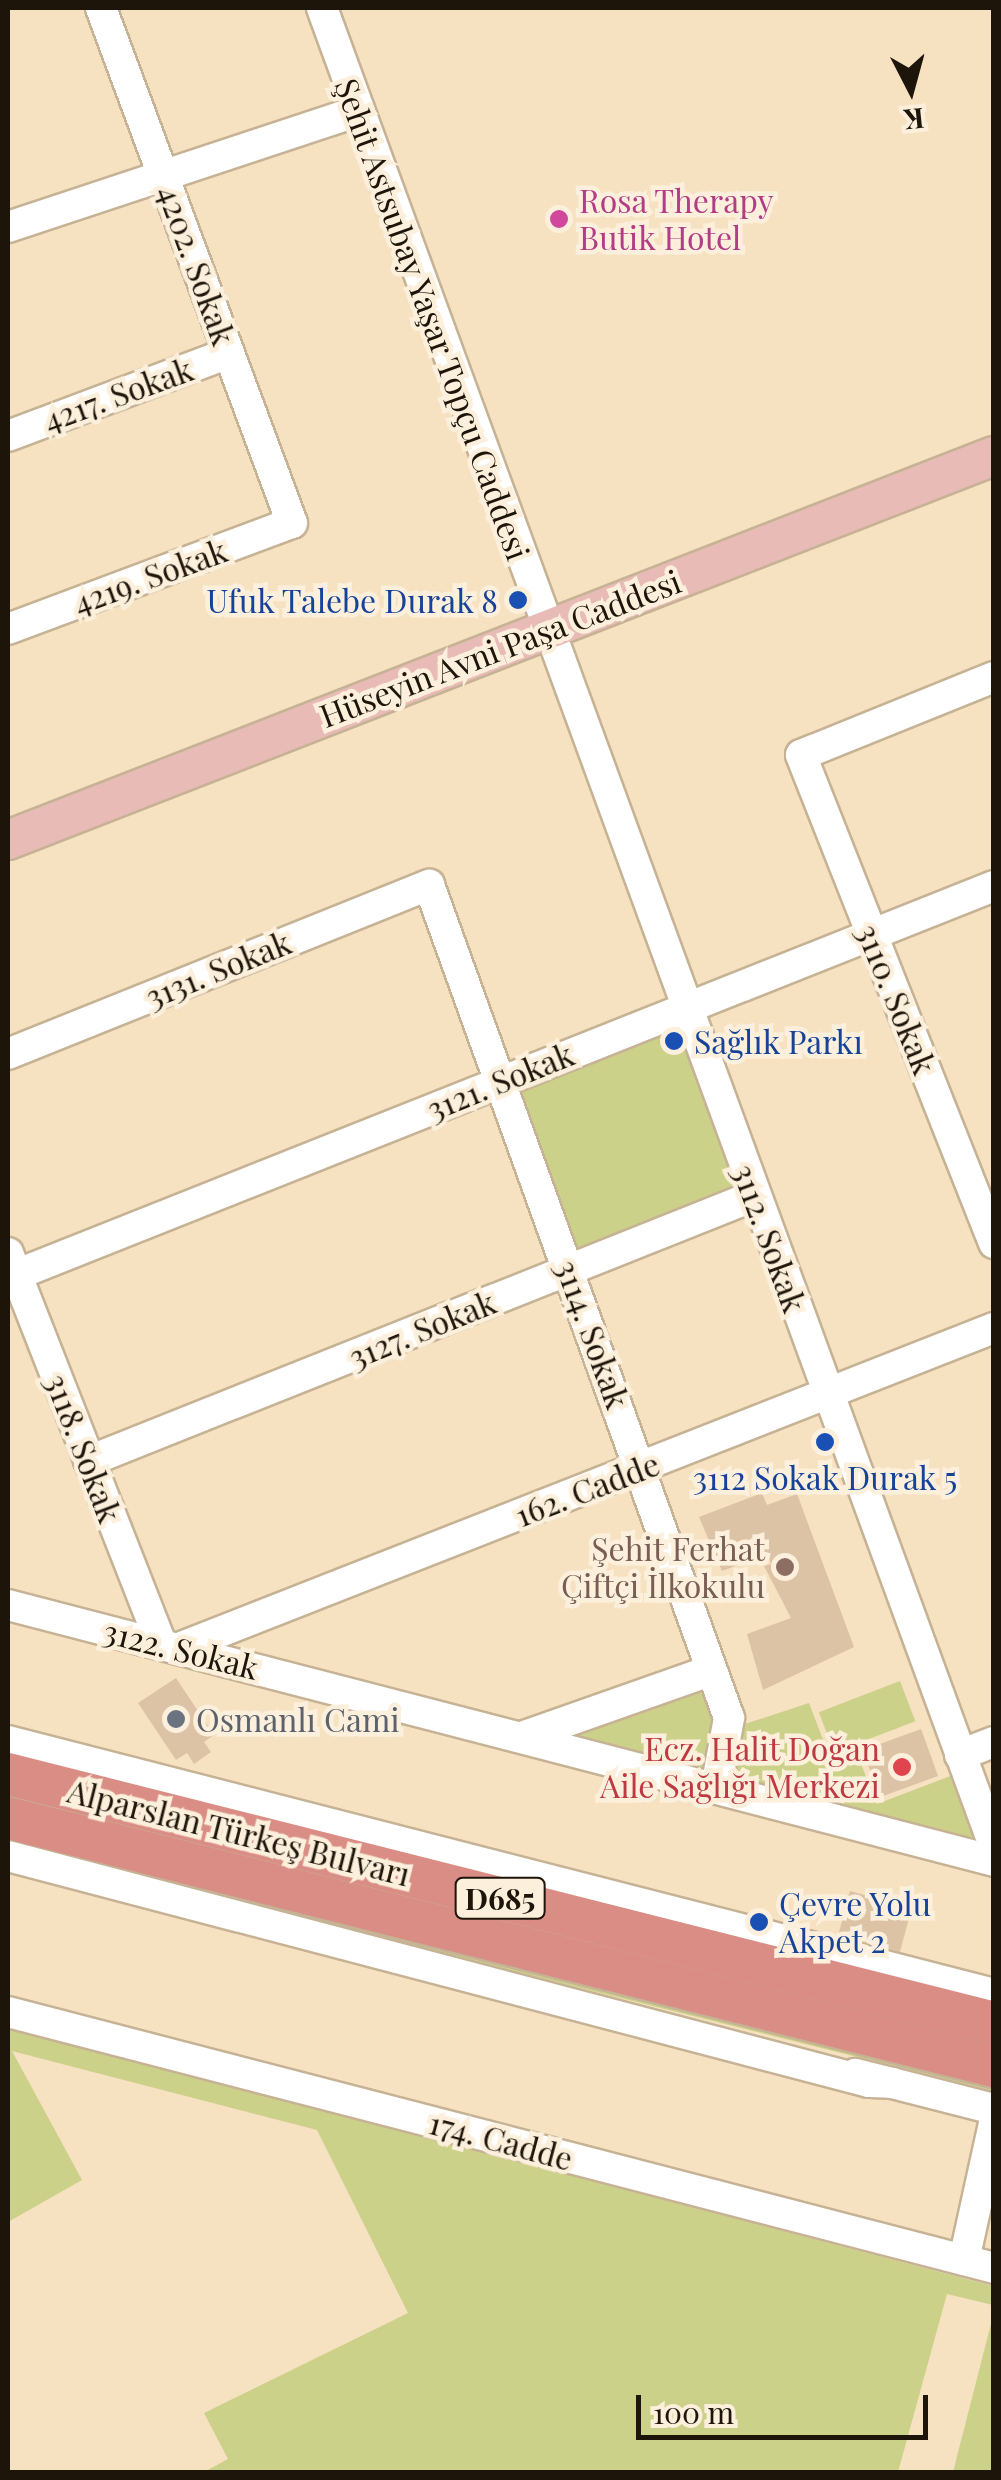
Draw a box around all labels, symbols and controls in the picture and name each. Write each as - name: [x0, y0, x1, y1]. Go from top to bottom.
- north arrow: [861, 40, 961, 140]
- street label: Şehit Astsubay Yaşar Topçu Caddesi: [327, 71, 539, 567]
- text: K: [902, 101, 926, 140]
- street label: 4202. Sokak: [150, 180, 244, 350]
- place label: Rosa Therapy Butik Hotel: [579, 182, 775, 257]
- marker: Rosa Therapy Butik Hotel: [548, 208, 570, 230]
- street label: 4217. Sokak: [38, 349, 198, 439]
- street label: 4219. Sokak: [68, 530, 232, 622]
- street label: Hüseyin Avni Paşa Caddesi: [313, 561, 687, 735]
- place label: Ufuk Talebe Durak 8: [205, 581, 498, 619]
- marker: Ufuk Talebe Durak 8: [507, 589, 529, 611]
- street label: 3110. Sokak: [849, 918, 945, 1080]
- street label: 3131. Sokak: [140, 922, 296, 1016]
- place label: Sağlık Parkı: [694, 1022, 863, 1060]
- marker: Sağlık Parkı: [663, 1030, 685, 1052]
- street label: 3121. Sokak: [421, 1034, 579, 1128]
- street label: 3112. Sokak: [725, 1159, 815, 1317]
- street label: 3114. Sokak: [548, 1254, 638, 1414]
- street label: 3127. Sokak: [343, 1282, 501, 1376]
- street label: 3118. Sokak: [38, 1368, 130, 1528]
- marker: 3112 Sokak Durak 5: [814, 1431, 836, 1453]
- street label: 162. Cadde: [510, 1444, 664, 1534]
- place label: 3112 Sokak Durak 5: [692, 1458, 958, 1496]
- place label: Şehit Ferhat Çiftçi İlkokulu: [561, 1530, 765, 1605]
- marker: Şehit Ferhat Çiftçi İlkokulu: [774, 1556, 796, 1578]
- street label: 3122. Sokak: [100, 1611, 262, 1687]
- place label: Osmanlı Cami: [196, 1700, 400, 1738]
- marker: Osmanlı Cami: [165, 1708, 187, 1730]
- place label: Ecz. Halit Doğan Aile Sağlığı Merkezi: [600, 1730, 880, 1805]
- marker: Ecz. Halit Doğan Aile Sağlığı Merkezi: [889, 1754, 915, 1780]
- street label: Alparslan Türkeş Bulvarı: [63, 1771, 415, 1893]
- road number: D685: [452, 1873, 548, 1923]
- place label: Çevre Yolu Akpet 2: [779, 1885, 932, 1960]
- marker: Çevre Yolu Akpet 2: [748, 1911, 770, 1933]
- street label: 174. Cadde: [425, 2102, 577, 2178]
- scale bar: [641, 2375, 934, 2437]
- text: 100 m: [653, 2392, 734, 2432]

